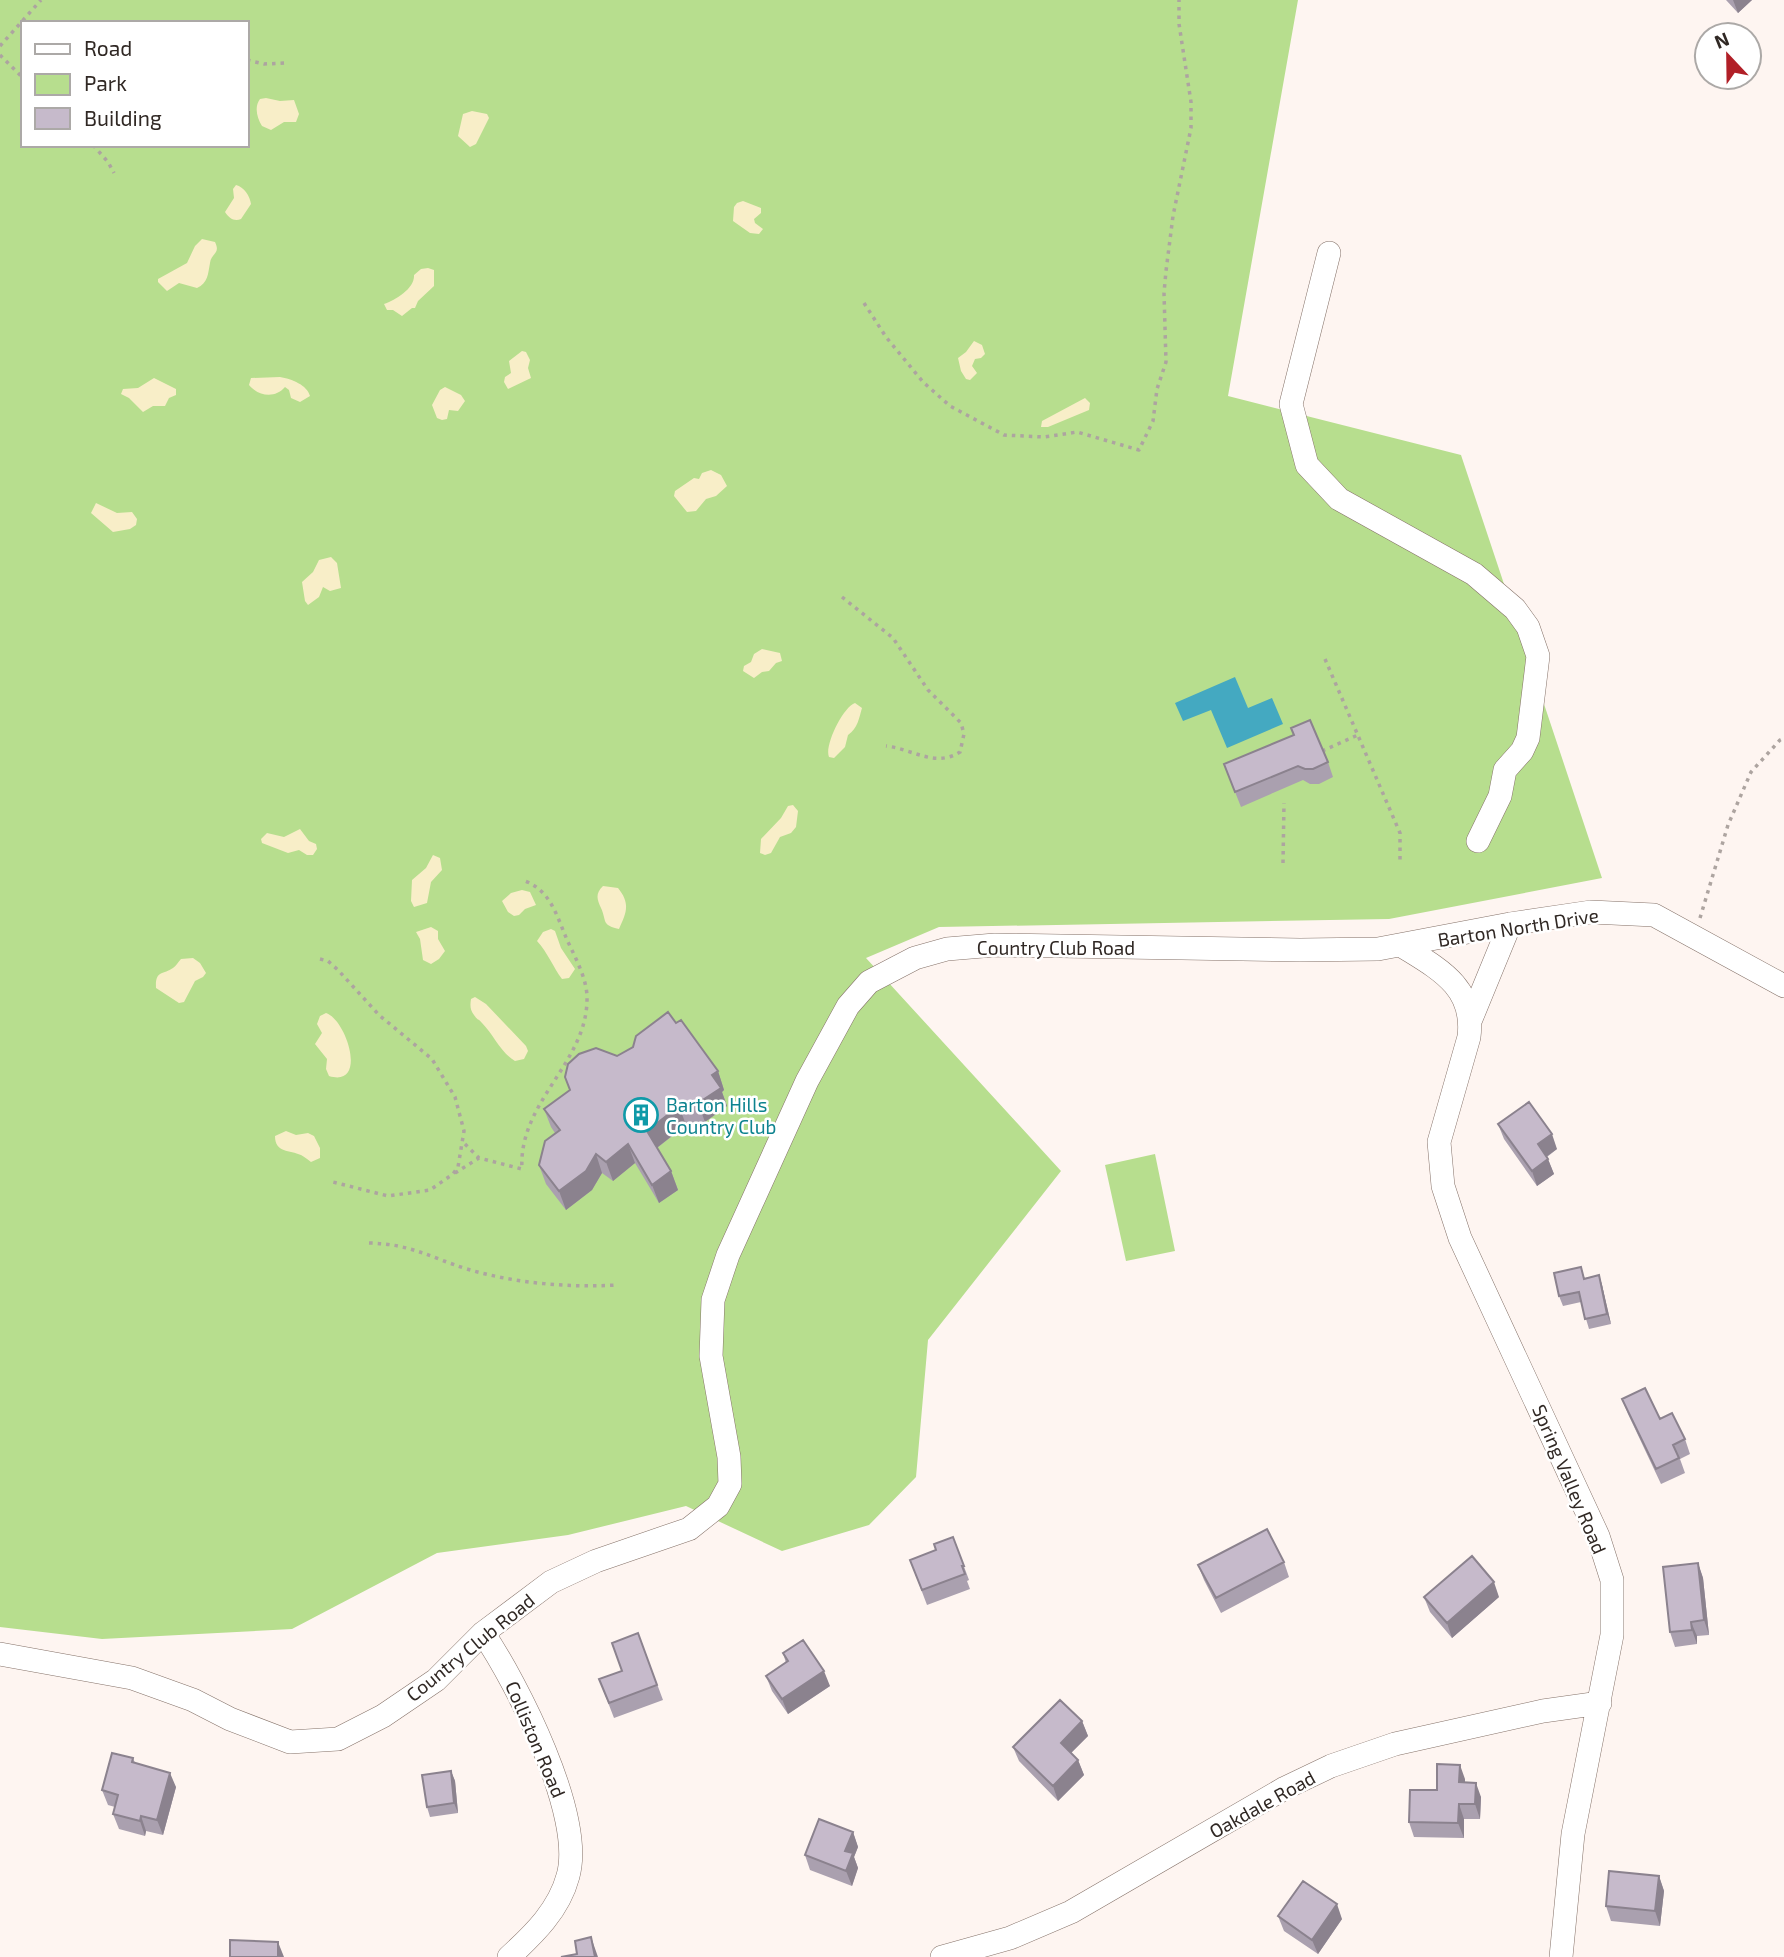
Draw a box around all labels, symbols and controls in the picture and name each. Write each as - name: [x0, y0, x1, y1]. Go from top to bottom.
- legend: [21, 21, 248, 147]
- north arrow: [1693, 21, 1763, 91]
- text: N: [1711, 27, 1732, 53]
- text: Road: [84, 35, 132, 60]
- text: Park: [84, 70, 127, 95]
- text: Building: [84, 105, 162, 130]
- street label: Barton North Drive: [1436, 903, 1600, 951]
- street label: Country Club Road: [977, 936, 1135, 959]
- place label: Barton Hills Country Club: [666, 1093, 776, 1138]
- building icon: Barton Hills Country Club: [622, 1096, 660, 1134]
- street label: Spring Valley Road: [1528, 1401, 1612, 1557]
- street label: Country Club Road: [401, 1588, 539, 1706]
- street label: Colliston Road: [501, 1677, 571, 1801]
- street label: Oakdale Road: [1205, 1765, 1319, 1843]

